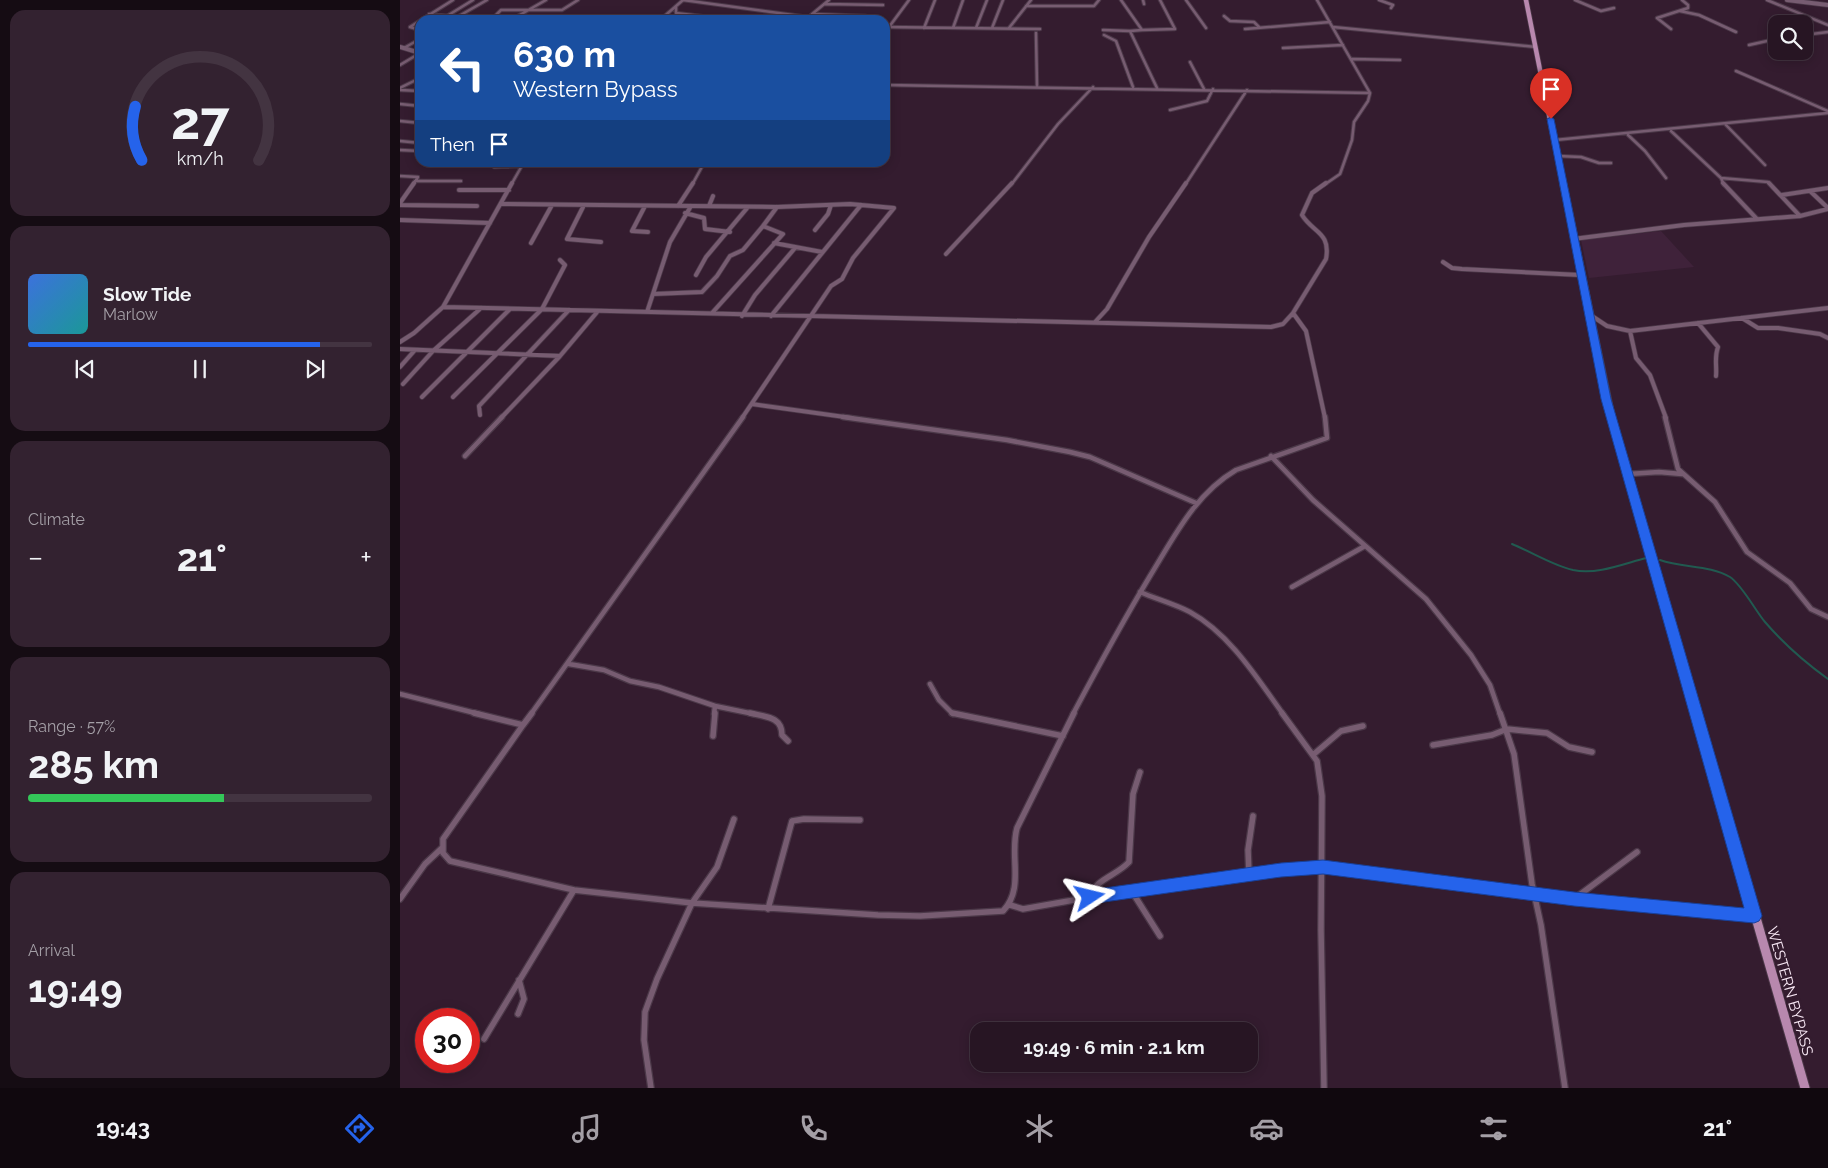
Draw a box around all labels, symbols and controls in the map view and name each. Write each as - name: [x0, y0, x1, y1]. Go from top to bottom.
- map controls: [1768, 15, 1813, 60]
- button: search: [1768, 15, 1813, 60]
- text: 630 m: [513, 34, 616, 75]
- icon: left: [430, 35, 495, 100]
- pin: [1530, 68, 1572, 119]
- icon: arrive: [1537, 75, 1565, 103]
- text: Western Bypass: [513, 76, 678, 102]
- text: 27: [171, 90, 230, 151]
- icon: arrive: [485, 130, 513, 158]
- text: Then: [430, 133, 475, 155]
- text: km/h: [176, 148, 224, 169]
- text: Slow Tide: [103, 283, 192, 305]
- text: Marlow: [103, 305, 158, 324]
- icon: previous: [71, 355, 99, 383]
- icon: pause: [186, 355, 214, 383]
- icon: next: [301, 355, 329, 383]
- text: Climate: [28, 510, 85, 529]
- text: 21°: [177, 535, 227, 580]
- text: −: [28, 541, 43, 574]
- text: +: [360, 541, 372, 574]
- text: Range · 57%: [28, 717, 116, 736]
- text: 285 km: [28, 742, 159, 787]
- position arrow: [1063, 870, 1115, 922]
- street label: WESTERN BYPASS: [1763, 924, 1817, 1058]
- text: Arrival: [28, 941, 75, 960]
- text: 19:49: [28, 966, 123, 1011]
- speed limit sign: 30: [415, 1008, 480, 1073]
- text: 19:49 · 6 min · 2.1 km: [1023, 1036, 1205, 1058]
- icon: directions: [342, 1111, 377, 1146]
- icon: music: [569, 1111, 604, 1146]
- icon: phone: [796, 1111, 831, 1146]
- icon: climate: [1022, 1111, 1057, 1146]
- icon: car: [1249, 1111, 1284, 1146]
- icon: filters: [1476, 1111, 1511, 1146]
- text: 19:43: [96, 1115, 150, 1141]
- text: 21°: [1703, 1115, 1732, 1141]

